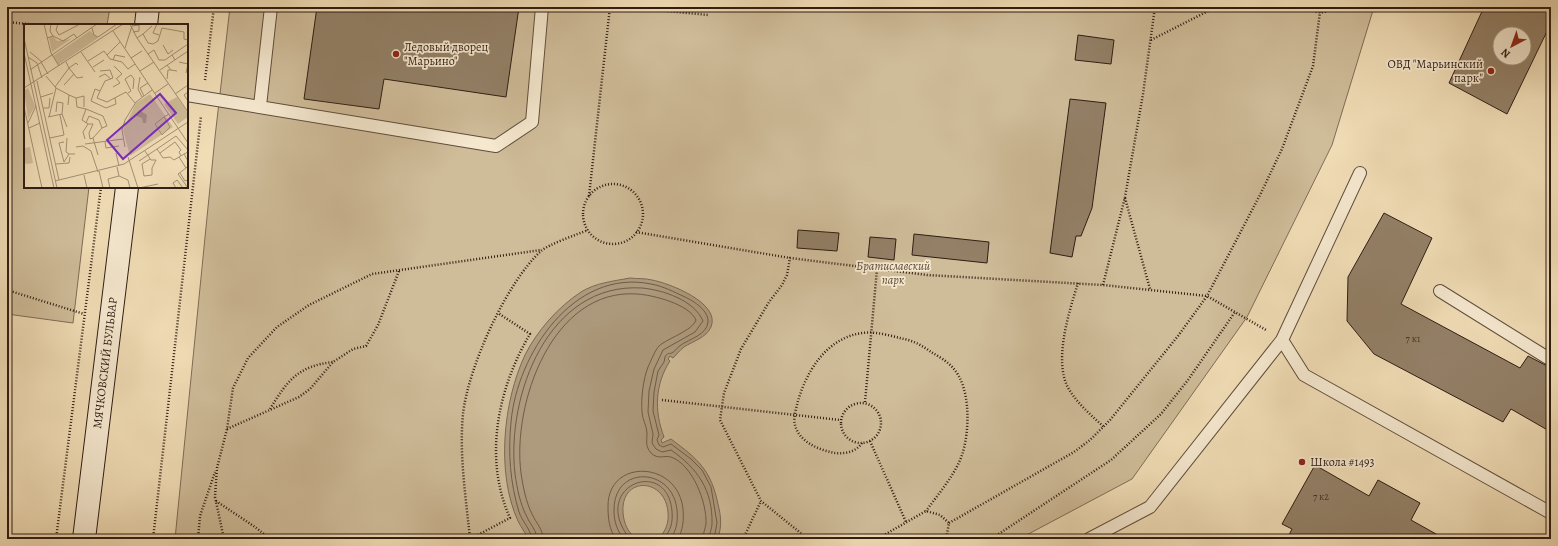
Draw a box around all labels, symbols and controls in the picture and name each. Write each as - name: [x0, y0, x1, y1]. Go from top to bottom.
- inset map: [24, 24, 188, 188]
- north arrow: [1492, 26, 1532, 66]
- place label: Ледовый дворец "Марьино": [404, 39, 489, 69]
- text: N: [1498, 45, 1514, 61]
- marker: Ледовый дворец "Марьино": [391, 49, 401, 59]
- place label: ОВД "Марьинский парк": [1388, 56, 1483, 86]
- marker: ОВД "Марьинский парк": [1486, 66, 1496, 76]
- park label: Братиславский парк: [856, 258, 930, 288]
- street label: МЯЧКОВСКИЙ БУЛЬВАР: [89, 296, 121, 429]
- house number: 7 к1: [1406, 332, 1421, 345]
- place label: Школа #1493: [1310, 454, 1375, 470]
- marker: Школа #1493: [1297, 457, 1307, 467]
- house number: 7 к2: [1313, 490, 1329, 503]

